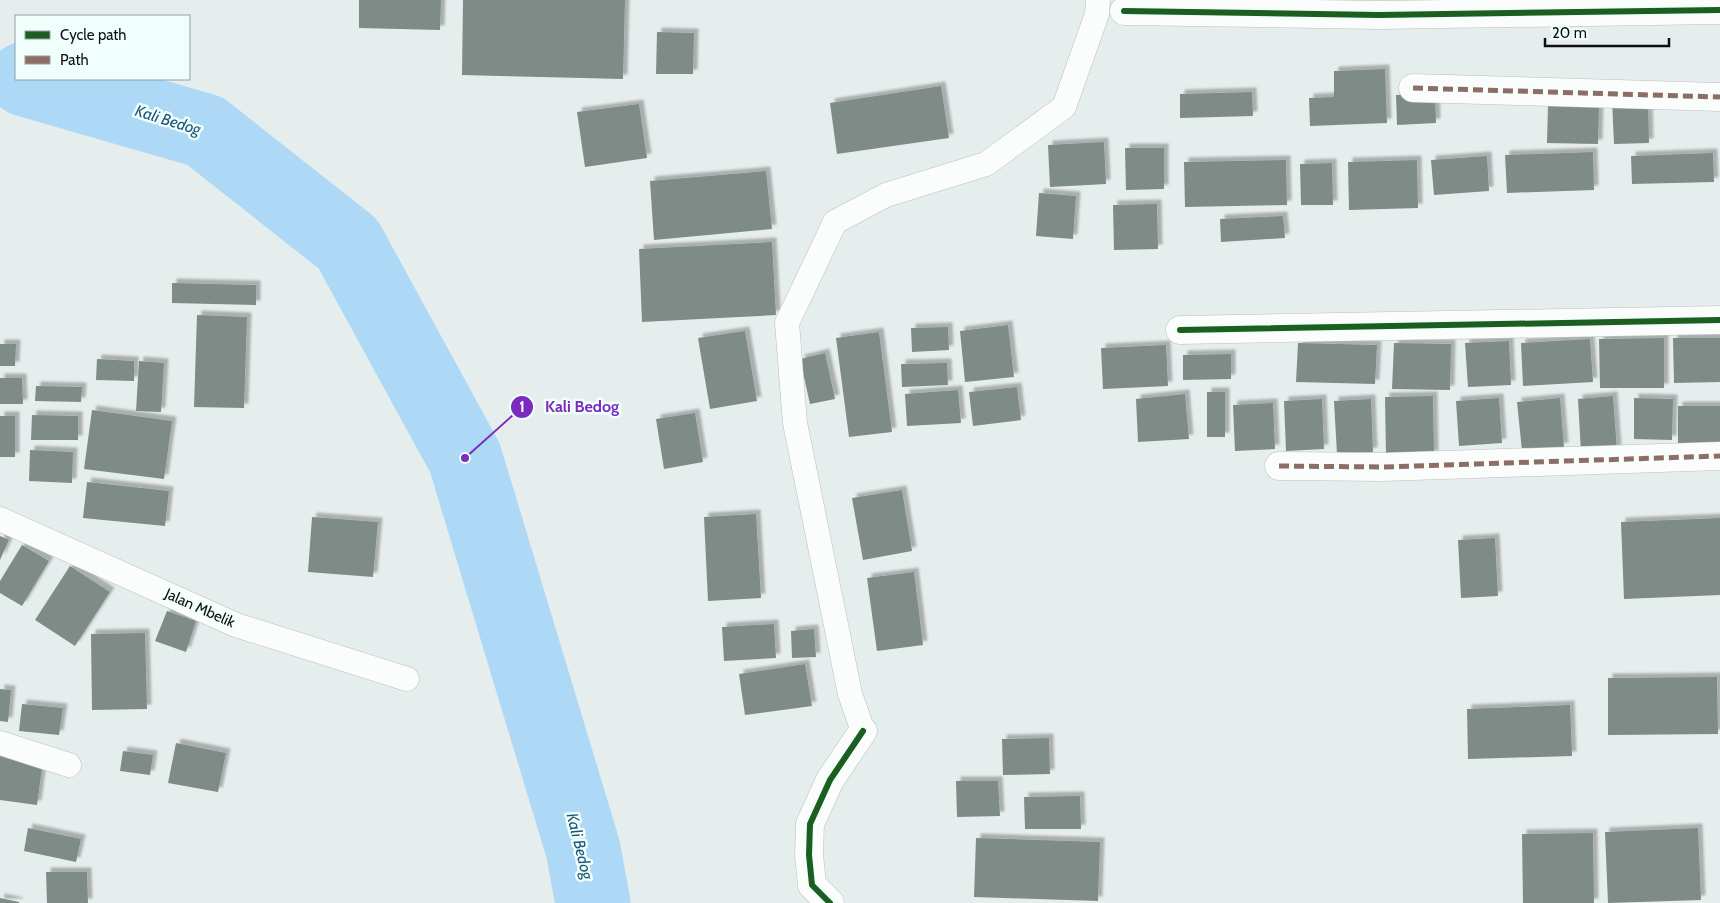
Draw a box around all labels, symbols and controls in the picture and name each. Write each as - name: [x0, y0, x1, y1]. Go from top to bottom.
- legend: [15, 15, 190, 80]
- scale bar: [1545, 15, 1669, 47]
- text: 20 m: [1552, 24, 1587, 42]
- text: Cycle path: [60, 26, 126, 44]
- text: Path: [60, 51, 89, 69]
- water label: Kali Bedog: [133, 101, 204, 139]
- callout: Kali Bedog: [510, 391, 629, 422]
- text: Kali Bedog: [545, 397, 619, 416]
- text: 1: [519, 398, 525, 416]
- street label: Jalan Mbelik: [161, 584, 238, 632]
- water label: Kali Bedog: [563, 811, 598, 882]

